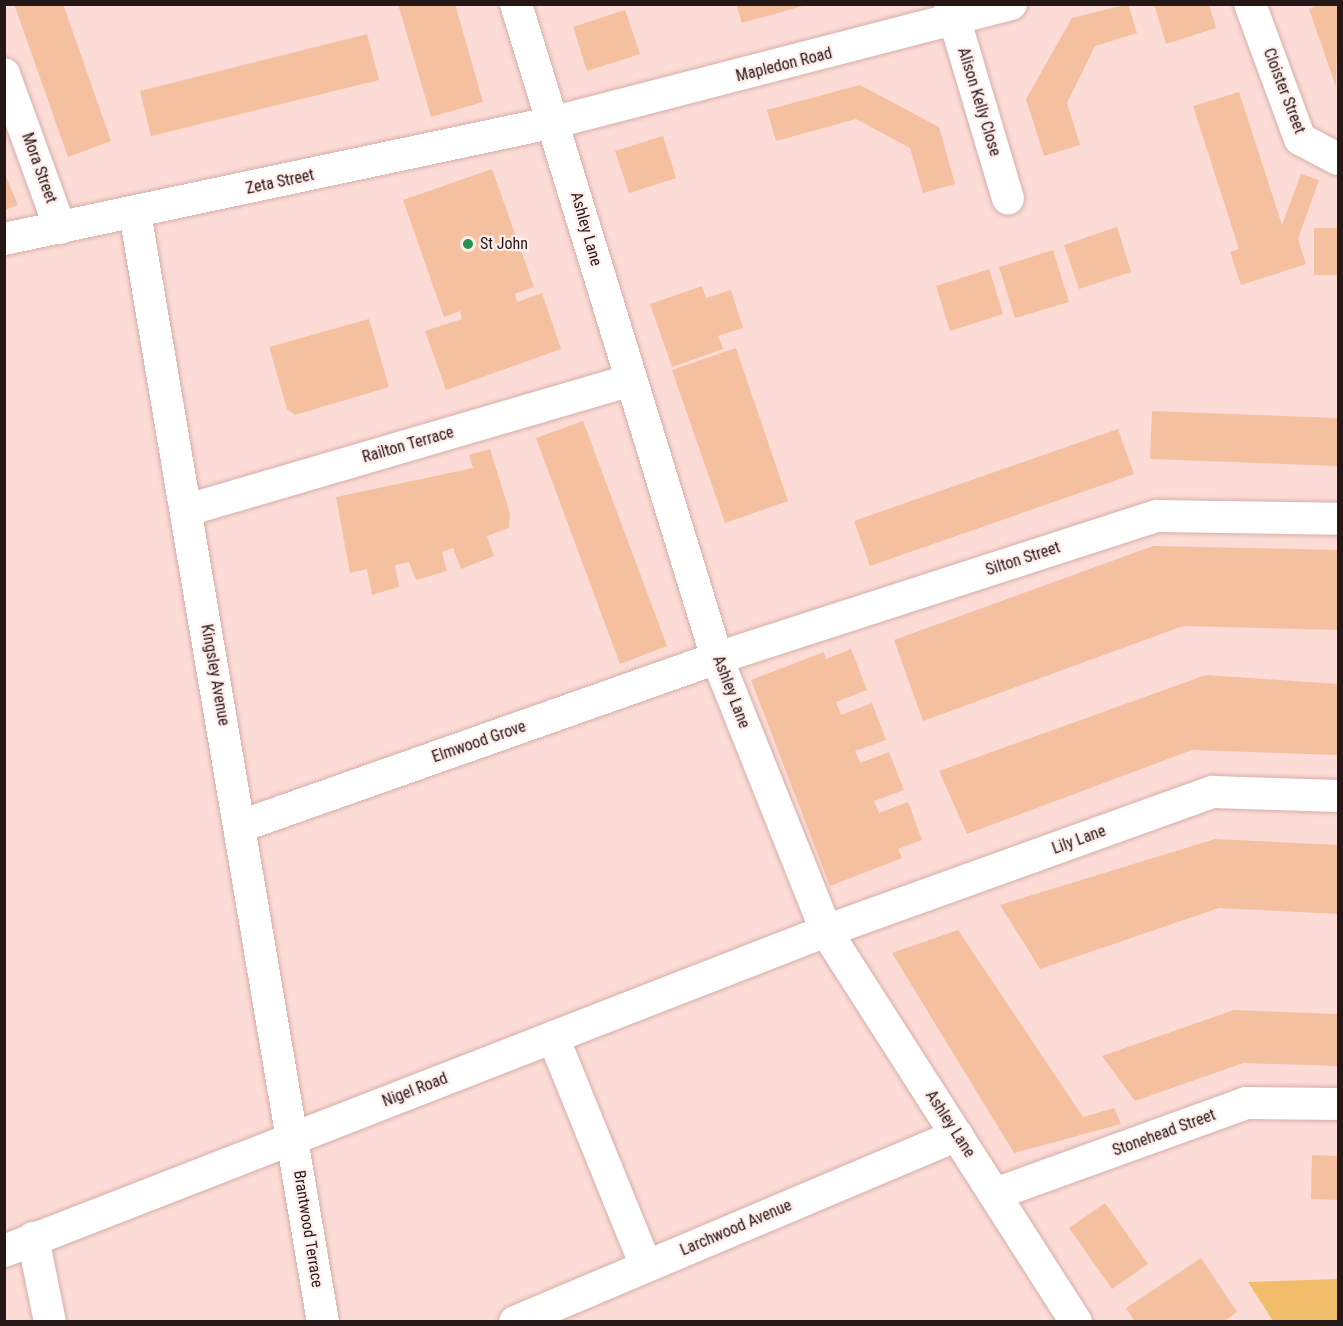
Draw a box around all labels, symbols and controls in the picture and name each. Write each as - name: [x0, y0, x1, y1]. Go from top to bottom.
- street label: Mapledon Road: [734, 44, 834, 86]
- street label: Alison Kelly Close: [953, 45, 1005, 159]
- street label: Cloister Street: [1259, 46, 1309, 136]
- street label: Mora Street: [17, 130, 61, 206]
- street label: Zeta Street: [244, 165, 316, 199]
- street label: Ashley Lane: [566, 190, 606, 268]
- place label: St John: [480, 234, 528, 254]
- marker: St John: [461, 237, 475, 251]
- street label: Railton Terrace: [360, 423, 456, 467]
- street label: Silton Street: [983, 538, 1063, 580]
- street label: Kingsley Avenue: [197, 623, 233, 727]
- street label: Ashley Lane: [708, 653, 754, 731]
- street label: Elmwood Grove: [430, 717, 528, 767]
- street label: Lily Lane: [1049, 821, 1109, 859]
- street label: Nigel Road: [380, 1069, 450, 1111]
- street label: Ashley Lane: [921, 1087, 979, 1161]
- street label: Stonehead Street: [1110, 1105, 1218, 1161]
- street label: Brantwood Terrace: [289, 1169, 327, 1289]
- street label: Larchwood Avenue: [677, 1196, 795, 1260]

